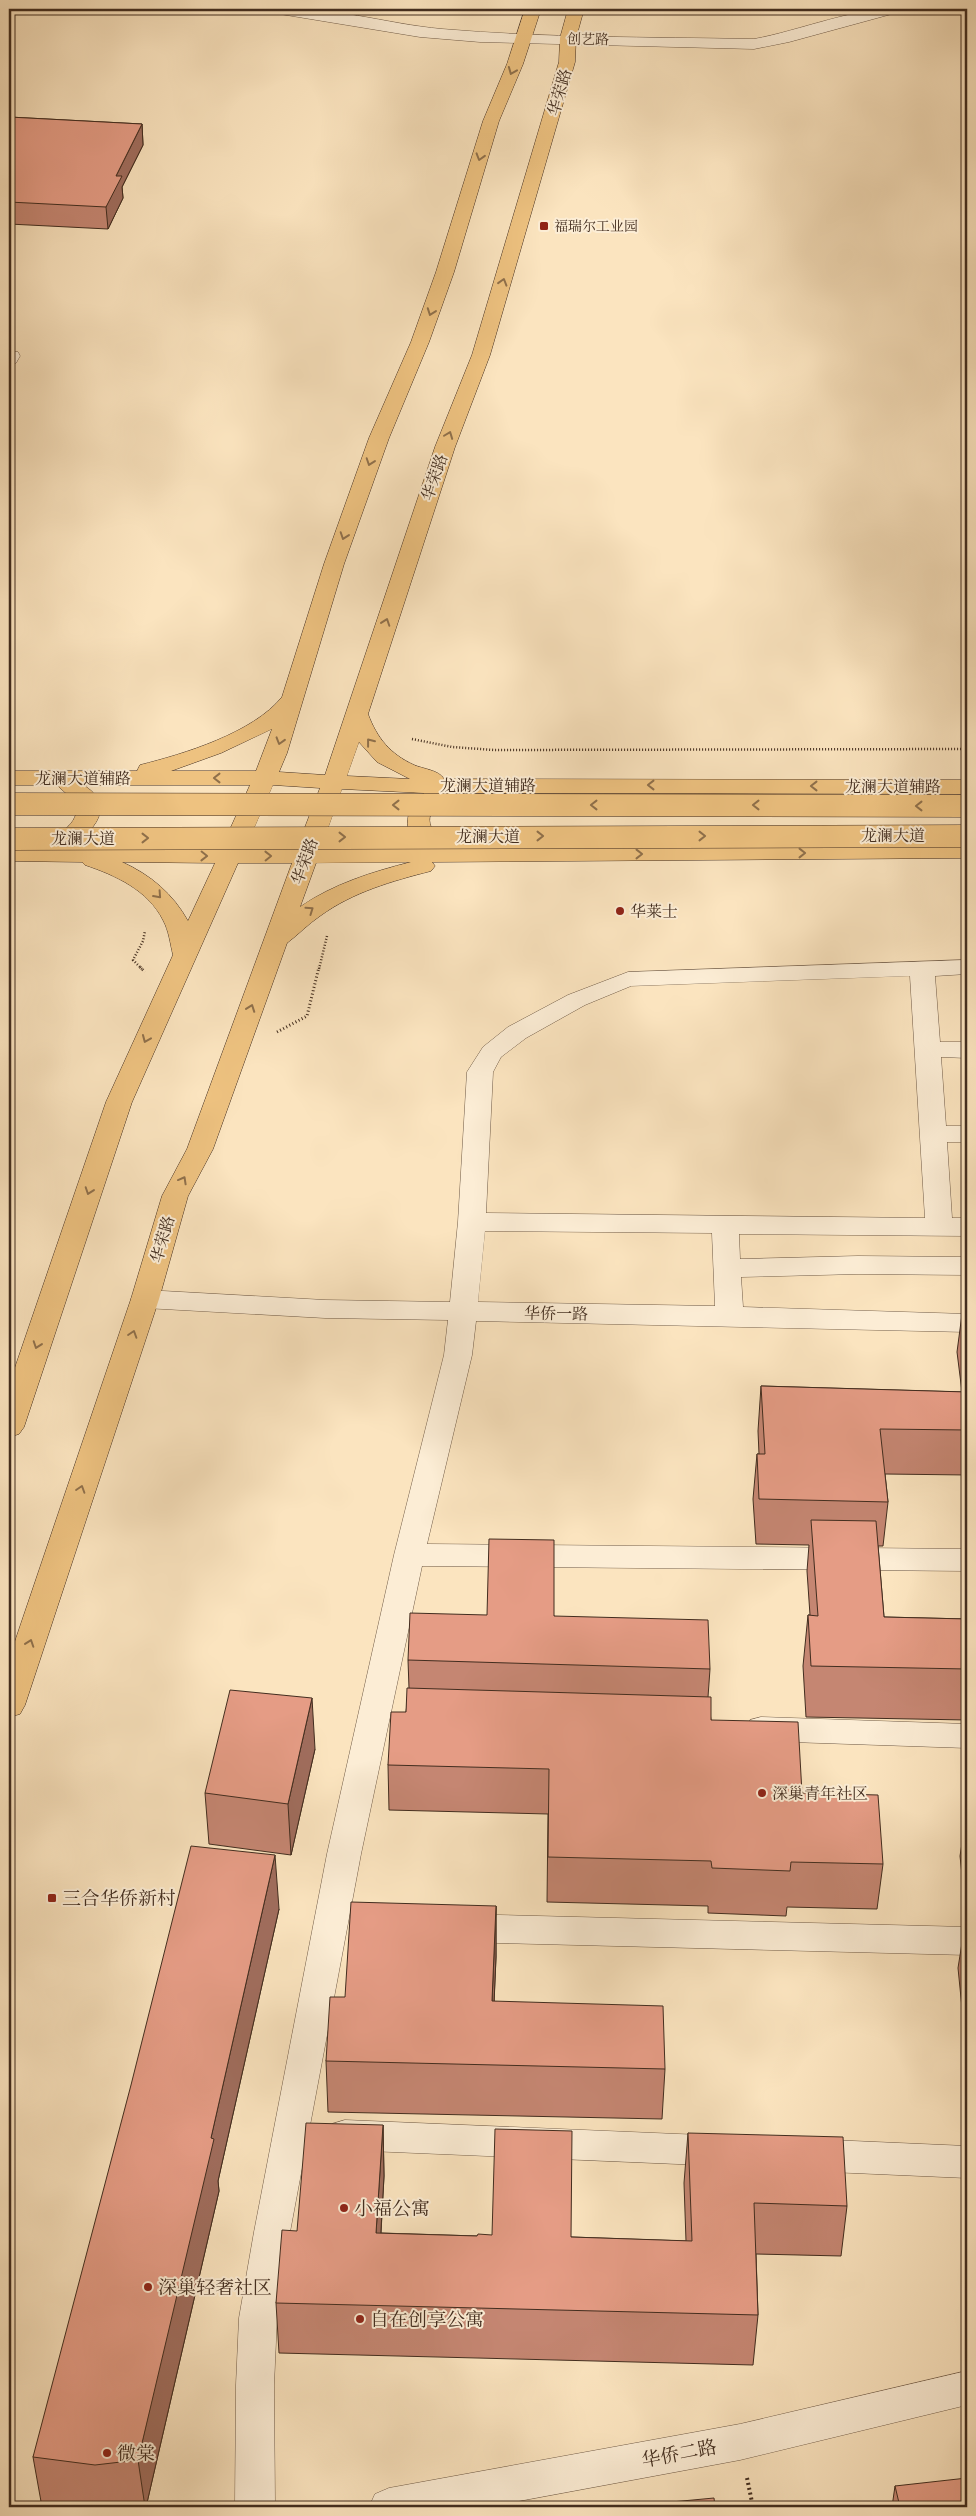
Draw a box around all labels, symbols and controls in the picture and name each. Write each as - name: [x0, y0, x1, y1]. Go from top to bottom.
- street label: 创艺路: [567, 29, 609, 49]
- one-way arrow: [507, 66, 518, 75]
- street label: 华荣路: [541, 66, 577, 118]
- one-way arrow: [476, 152, 486, 161]
- place label: 福瑞尔工业园: [554, 216, 638, 236]
- marker: 福瑞尔工业园: [538, 220, 550, 232]
- one-way arrow: [498, 278, 508, 286]
- one-way arrow: [427, 307, 437, 316]
- one-way arrow: [443, 431, 454, 440]
- street label: 华荣路: [415, 450, 453, 504]
- one-way arrow: [366, 458, 376, 466]
- one-way arrow: [340, 531, 350, 539]
- one-way arrow: [380, 618, 390, 626]
- one-way arrow: [275, 736, 285, 744]
- one-way arrow: [368, 739, 376, 748]
- street label: 龙澜大道辅路: [35, 766, 131, 790]
- one-way arrow: [213, 773, 220, 783]
- street label: 龙澜大道辅路: [440, 773, 536, 797]
- street label: 龙澜大道辅路: [845, 774, 941, 798]
- one-way arrow: [647, 780, 654, 790]
- one-way arrow: [809, 781, 817, 791]
- one-way arrow: [392, 800, 400, 810]
- one-way arrow: [589, 800, 597, 810]
- one-way arrow: [752, 800, 760, 810]
- one-way arrow: [914, 801, 922, 811]
- street label: 龙澜大道: [861, 823, 925, 847]
- street label: 龙澜大道: [456, 824, 520, 848]
- street label: 龙澜大道: [51, 826, 115, 850]
- one-way arrow: [536, 831, 544, 841]
- one-way arrow: [699, 831, 707, 841]
- one-way arrow: [339, 832, 347, 842]
- one-way arrow: [142, 833, 149, 843]
- street label: 华荣路: [285, 834, 323, 888]
- one-way arrow: [798, 847, 806, 858]
- one-way arrow: [636, 849, 643, 859]
- one-way arrow: [264, 850, 272, 861]
- one-way arrow: [200, 851, 208, 861]
- one-way arrow: [152, 890, 161, 899]
- place label: 华莱士: [630, 899, 678, 923]
- marker: 华莱士: [614, 905, 626, 917]
- one-way arrow: [304, 907, 314, 916]
- one-way arrow: [245, 1004, 255, 1013]
- one-way arrow: [142, 1034, 153, 1043]
- one-way arrow: [177, 1177, 187, 1186]
- one-way arrow: [85, 1186, 95, 1195]
- street label: 华荣路: [144, 1213, 180, 1265]
- street label: 华侨一路: [524, 1300, 588, 1326]
- one-way arrow: [127, 1331, 137, 1339]
- one-way arrow: [32, 1340, 42, 1349]
- one-way arrow: [76, 1485, 86, 1493]
- one-way arrow: [24, 1639, 34, 1647]
- place label: 深巢青年社区: [772, 1781, 868, 1805]
- marker: 深巢青年社区: [756, 1787, 768, 1799]
- place label: 三合华侨新村: [62, 1884, 176, 1912]
- marker: 三合华侨新村: [46, 1892, 58, 1904]
- place label: 小福公寓: [354, 2194, 430, 2222]
- marker: 小福公寓: [338, 2202, 350, 2214]
- place label: 深巢轻奢社区: [158, 2273, 272, 2301]
- marker: 深巢轻奢社区: [142, 2281, 154, 2293]
- place label: 自在创享公寓: [370, 2305, 484, 2333]
- marker: 自在创享公寓: [354, 2313, 366, 2325]
- street label: 华侨二路: [639, 2432, 719, 2474]
- place label: 微棠: [117, 2439, 155, 2467]
- marker: 微棠: [101, 2447, 113, 2459]

